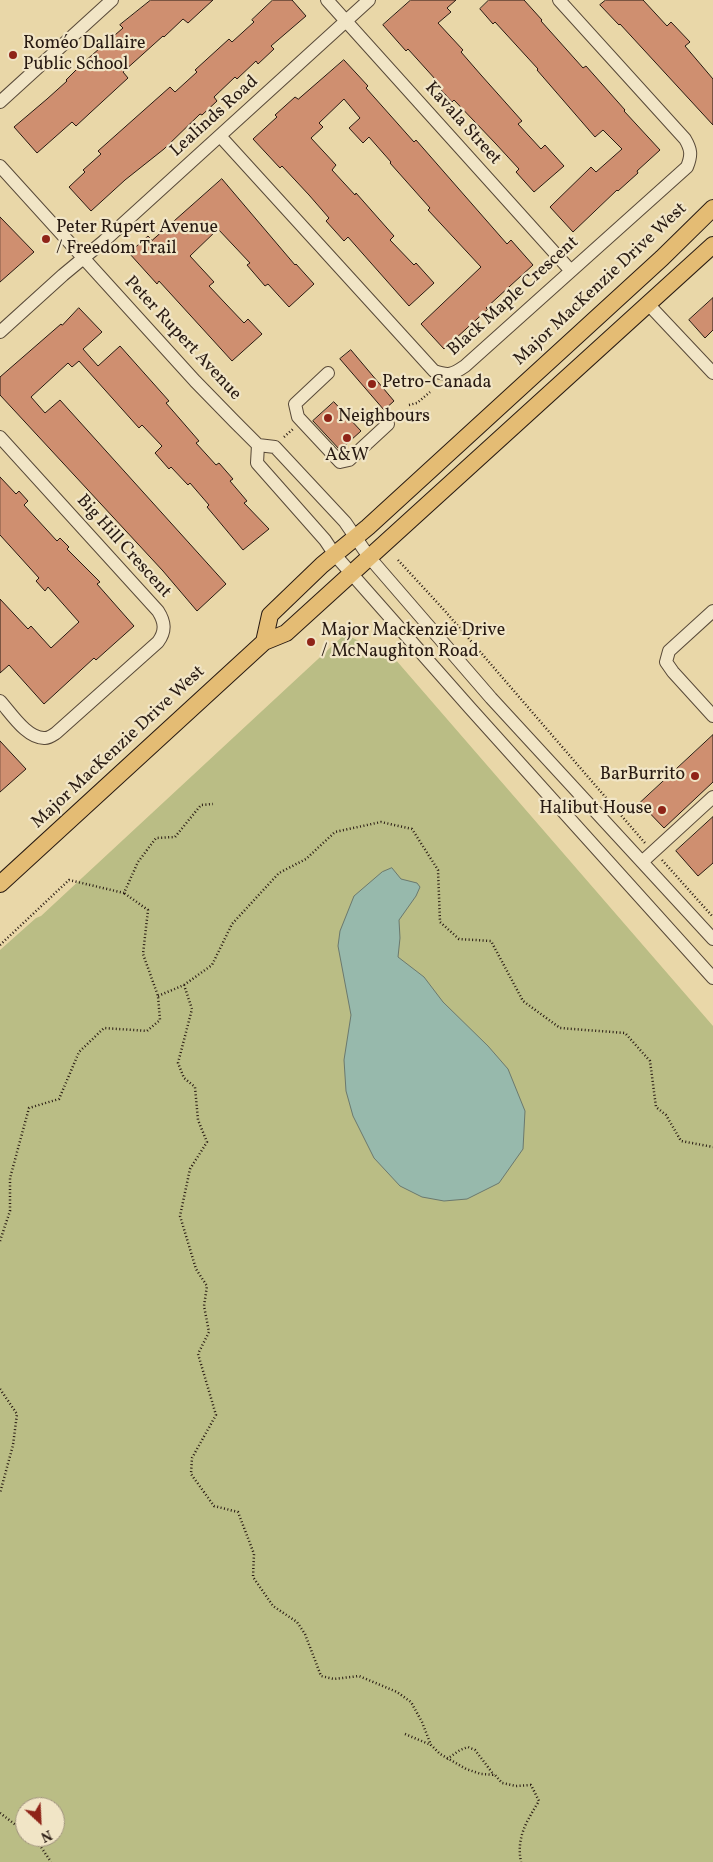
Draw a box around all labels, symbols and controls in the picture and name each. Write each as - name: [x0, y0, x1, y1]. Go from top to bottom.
- place label: Roméo Dallaire Public School: [23, 34, 145, 76]
- marker: Roméo Dallaire Public School: [7, 49, 19, 61]
- street label: Lealinds Road: [166, 72, 264, 162]
- street label: Kavala Street: [419, 78, 505, 170]
- street label: Major MacKenzie Drive West: [510, 199, 692, 371]
- place label: Peter Rupert Avenue / Freedom Trail: [56, 218, 218, 260]
- street label: Black Maple Crescent: [444, 232, 584, 362]
- marker: Peter Rupert Avenue / Freedom Trail: [40, 233, 52, 245]
- street label: Peter Rupert Avenue: [119, 272, 245, 406]
- place label: Petro-Canada: [382, 373, 492, 395]
- marker: Petro-Canada: [366, 378, 378, 390]
- place label: Neighbours: [338, 407, 430, 429]
- marker: Neighbours: [322, 412, 334, 424]
- marker: A&W: [341, 432, 353, 444]
- place label: A&W: [325, 446, 369, 468]
- street label: Big Hill Crescent: [71, 491, 175, 603]
- place label: Major Mackenzie Drive / McNaughton Road: [321, 621, 505, 664]
- marker: Major Mackenzie Drive / McNaughton Road: [305, 636, 317, 648]
- street label: Major MacKenzie Drive West: [28, 662, 210, 834]
- place label: BarBurrito: [600, 765, 685, 787]
- marker: BarBurrito: [689, 770, 701, 782]
- place label: Halibut House: [539, 799, 652, 821]
- marker: Halibut House: [656, 804, 668, 816]
- north arrow: [15, 1797, 65, 1847]
- text: N: [38, 1824, 55, 1846]

